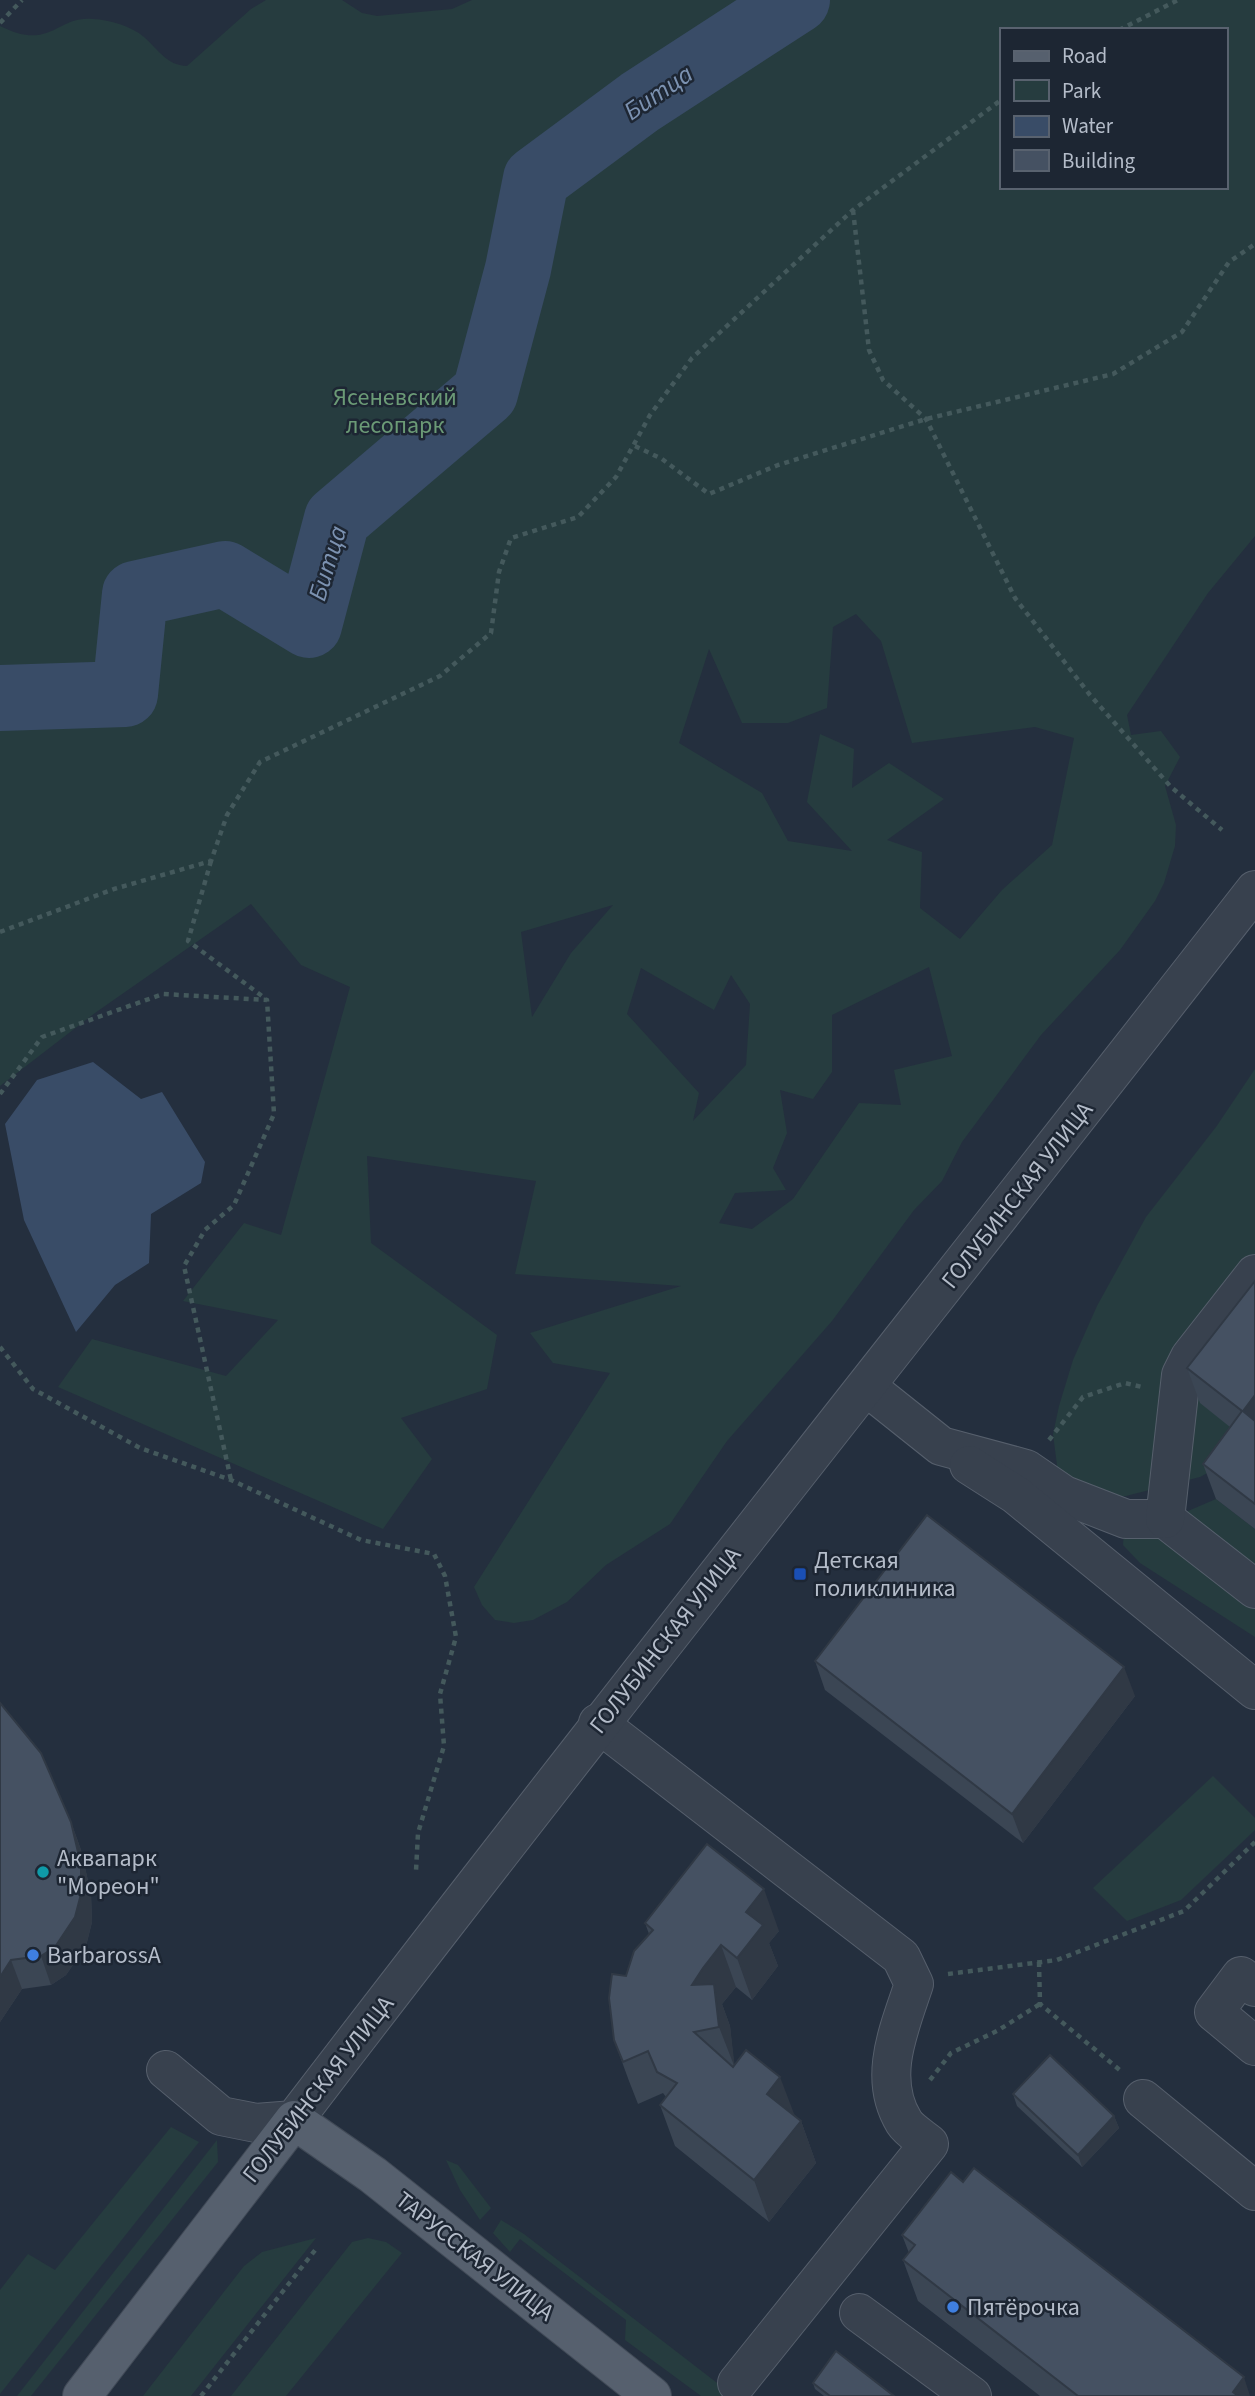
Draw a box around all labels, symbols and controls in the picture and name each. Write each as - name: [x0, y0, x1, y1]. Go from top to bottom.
- legend: [1000, 28, 1227, 189]
- text: Road: [1062, 41, 1107, 71]
- water label: Битца: [616, 56, 700, 129]
- text: Park: [1062, 76, 1102, 106]
- text: Water: [1062, 111, 1114, 141]
- text: Building: [1062, 146, 1136, 176]
- park label: Ясеневский лесопарк: [333, 380, 457, 443]
- water label: Битца: [299, 521, 356, 605]
- street label: ГОЛУБИНСКАЯ УЛИЦА: [933, 1094, 1102, 1296]
- street label: ГОЛУБИНСКАЯ УЛИЦА: [581, 1539, 750, 1741]
- place label: Детская поликлиника: [814, 1543, 956, 1606]
- marker: Детская поликлиника: [792, 1566, 808, 1582]
- place label: Аквапарк "Мореон": [57, 1841, 160, 1904]
- marker: Аквапарк "Мореон": [35, 1864, 51, 1880]
- place label: BarbarossA: [47, 1938, 161, 1973]
- marker: BarbarossA: [25, 1947, 41, 1963]
- street label: ГОЛУБИНСКАЯ УЛИЦА: [234, 1988, 403, 2190]
- street label: ТАРУССКАЯ УЛИЦА: [388, 2183, 562, 2330]
- place label: Пятёрочка: [967, 2290, 1080, 2325]
- marker: Пятёрочка: [945, 2299, 961, 2315]

